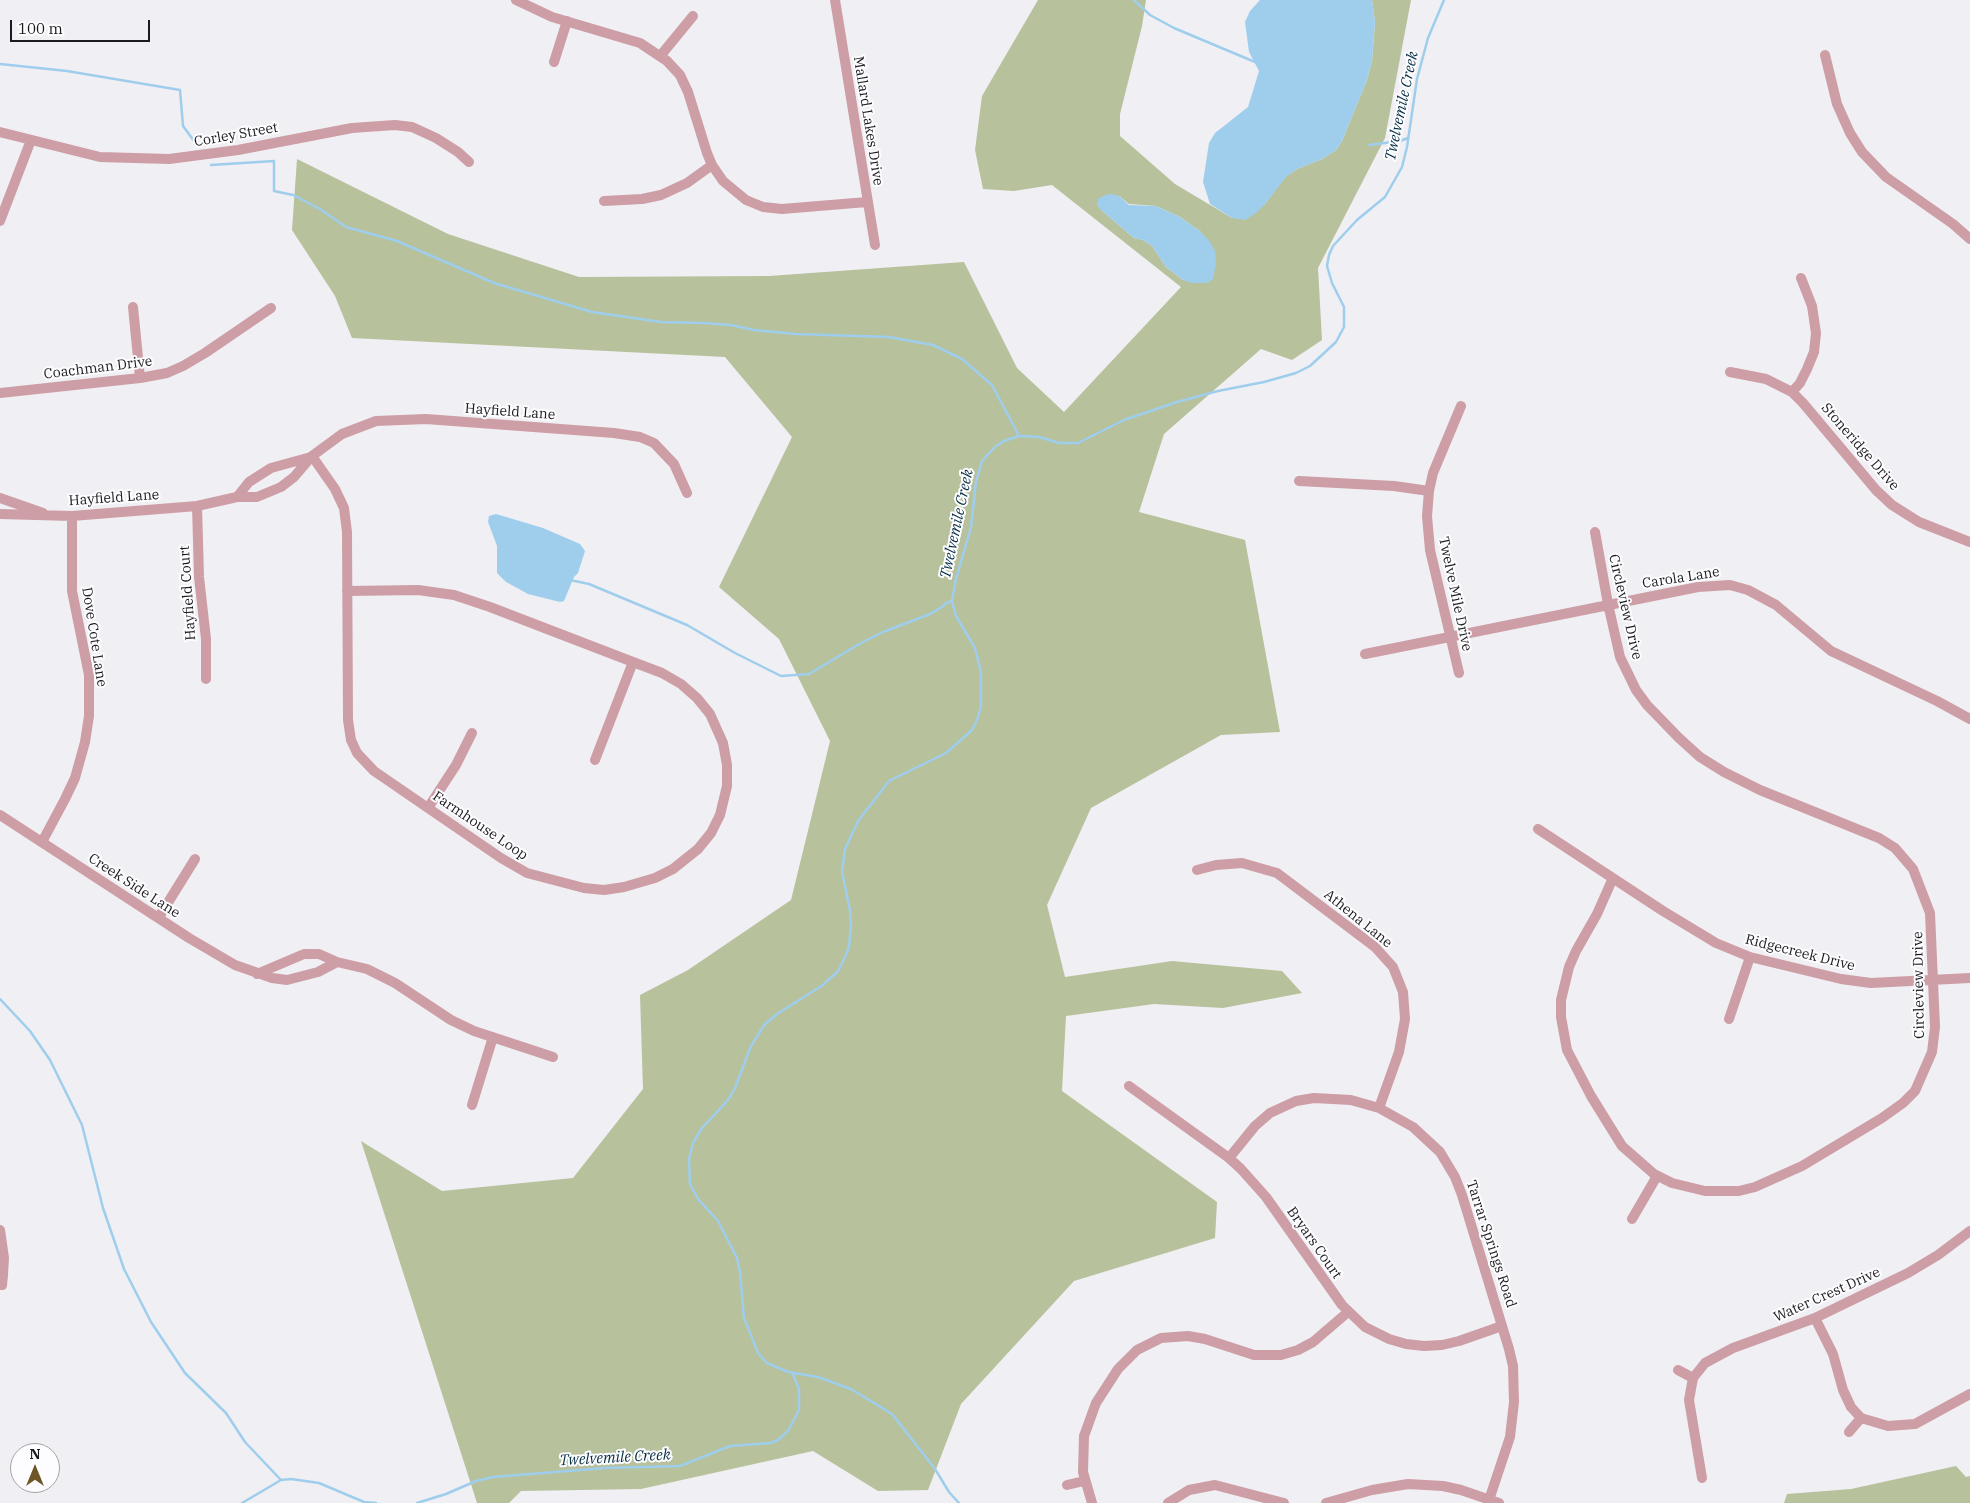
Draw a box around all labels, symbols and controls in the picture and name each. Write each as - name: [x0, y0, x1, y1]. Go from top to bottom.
- scale bar: [12, 10, 152, 42]
- text: 100 m: [18, 19, 63, 38]
- water label: Twelvemile Creek: [1382, 50, 1422, 162]
- street label: Mallard Lakes Drive: [849, 55, 887, 187]
- street label: Corley Street: [193, 119, 279, 151]
- street label: Coachman Drive: [43, 353, 153, 383]
- street label: Hayfield Lane: [464, 400, 556, 424]
- street label: Stoneridge Drive: [1817, 400, 1903, 494]
- water label: Twelvemile Creek: [937, 468, 977, 580]
- street label: Hayfield Lane: [68, 486, 160, 510]
- street label: Twelve Mile Drive: [1435, 535, 1475, 653]
- street label: Hayfield Court: [176, 545, 200, 641]
- street label: Circleview Drive: [1605, 553, 1645, 661]
- street label: Carola Lane: [1641, 564, 1721, 592]
- street label: Dove Cote Lane: [78, 586, 110, 688]
- street label: Farmhouse Loop: [429, 788, 531, 864]
- street label: Creek Side Lane: [85, 850, 183, 922]
- street label: Athena Lane: [1321, 886, 1395, 952]
- street label: Ridgecreek Drive: [1743, 931, 1857, 975]
- street label: Circleview Drive: [1910, 931, 1928, 1039]
- street label: Tarrar Springs Road: [1462, 1178, 1520, 1310]
- street label: Bryars Court: [1283, 1204, 1345, 1282]
- street label: Water Crest Drive: [1771, 1264, 1883, 1326]
- north arrow: [10, 1443, 60, 1493]
- text: N: [29, 1445, 41, 1463]
- water label: Twelvemile Creek: [559, 1446, 671, 1470]

